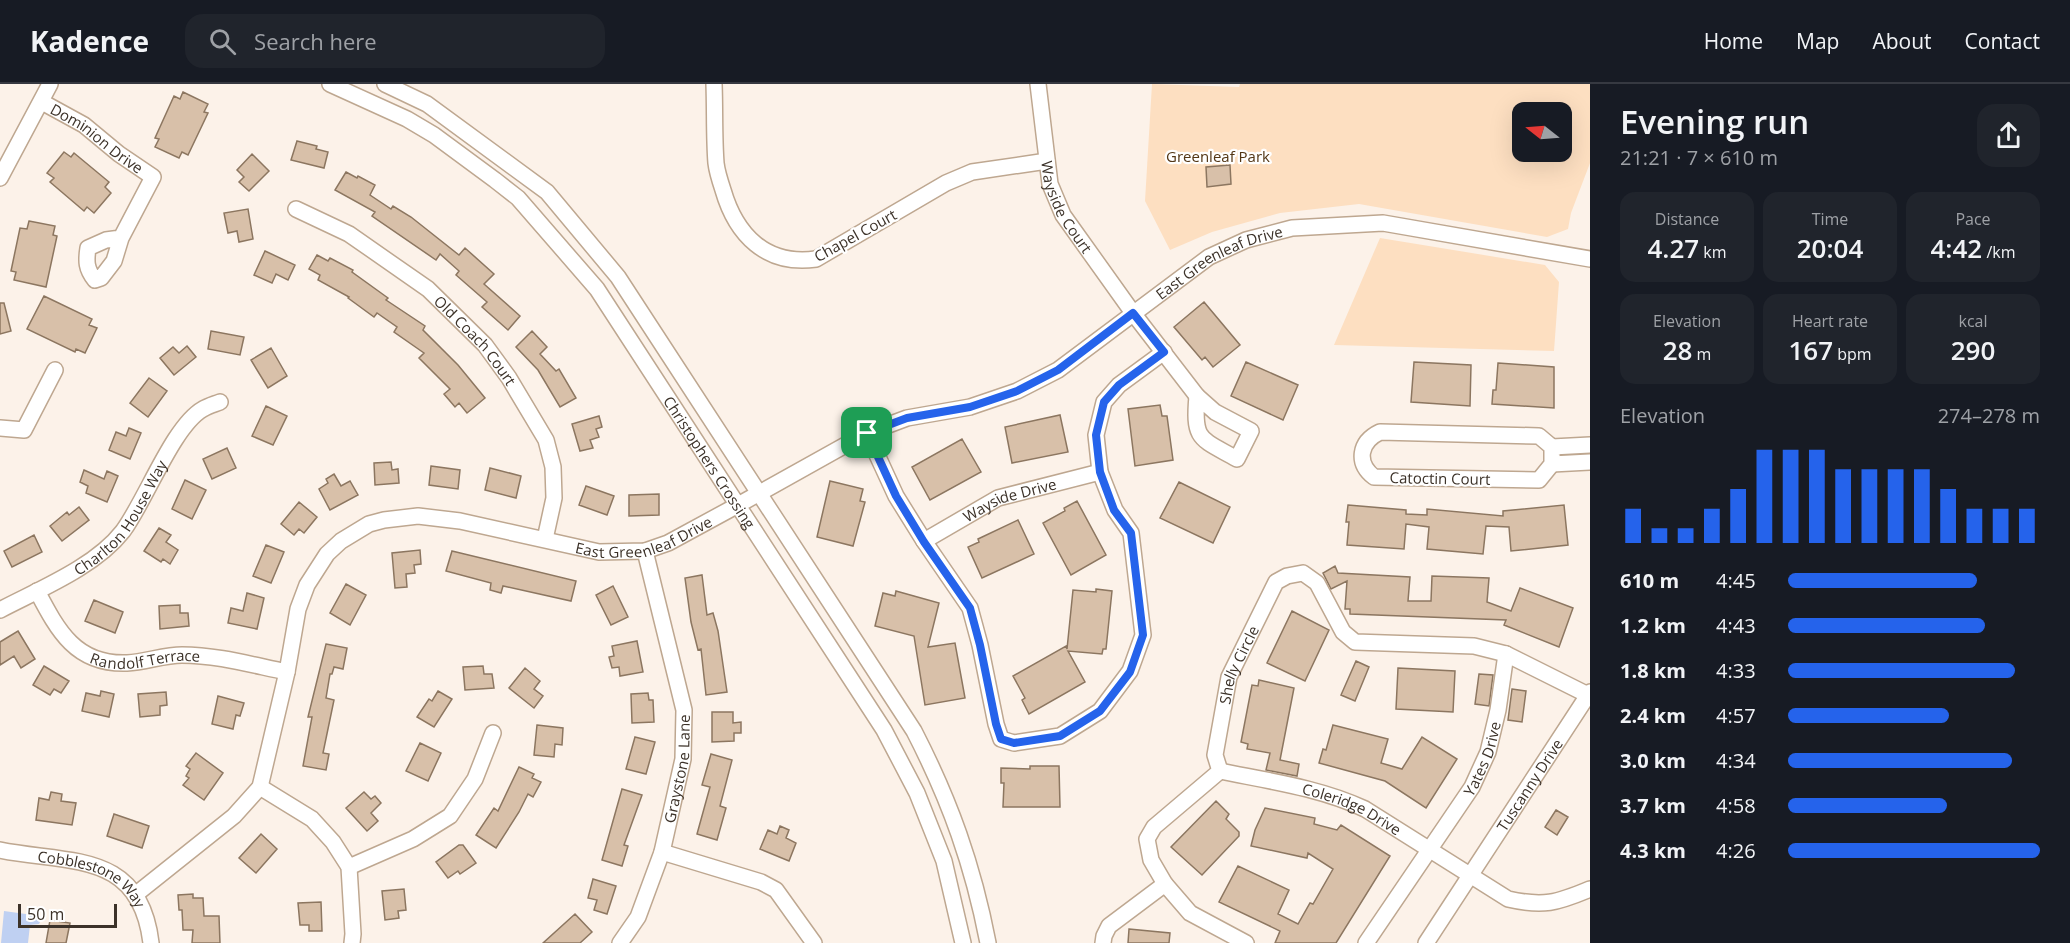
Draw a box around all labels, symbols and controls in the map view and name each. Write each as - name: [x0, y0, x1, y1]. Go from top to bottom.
- search box: [185, 14, 605, 68]
- text: Kadence: [30, 22, 149, 60]
- icon: search: [206, 25, 239, 58]
- text: Search here: [254, 26, 377, 56]
- text: Home: [1704, 27, 1763, 55]
- text: Map: [1796, 27, 1839, 55]
- text: About: [1872, 27, 1932, 55]
- text: Contact: [1965, 27, 2040, 55]
- street label: Dominion Drive: [47, 99, 147, 178]
- text: Evening run: [1620, 99, 1809, 144]
- north arrow: [1512, 102, 1572, 162]
- map controls: [1512, 102, 1572, 162]
- button: share: [1977, 104, 2040, 167]
- text: 21:21 · 7 × 610 m: [1620, 144, 1778, 171]
- park label: Greenleaf Park: [1166, 146, 1270, 166]
- street label: Wayside Court: [1037, 160, 1097, 257]
- street label: Chapel Court: [810, 204, 900, 266]
- text: Distance: [1655, 208, 1719, 230]
- text: Time: [1812, 208, 1848, 230]
- text: Pace: [1955, 208, 1991, 230]
- street label: East Greenleaf Drive: [1151, 221, 1285, 304]
- text: 4.27: [1647, 230, 1699, 266]
- text: 20:04: [1797, 230, 1863, 266]
- text: 4:42: [1931, 230, 1982, 266]
- text: km: [1699, 241, 1727, 263]
- text: /km: [1982, 241, 2015, 263]
- street label: Old Coach Court: [430, 291, 521, 389]
- text: Elevation: [1653, 310, 1721, 332]
- text: Heart rate: [1792, 310, 1868, 332]
- text: kcal: [1959, 310, 1988, 332]
- text: 28: [1663, 332, 1692, 368]
- text: 167: [1788, 332, 1833, 368]
- text: 290: [1951, 332, 1995, 368]
- text: m: [1692, 343, 1711, 365]
- text: bpm: [1833, 343, 1872, 365]
- street label: Christophers Crossing: [659, 392, 760, 532]
- text: Elevation: [1620, 402, 1705, 429]
- text: 274–278 m: [1938, 402, 2040, 429]
- pin: [841, 407, 892, 458]
- icon: arrive: [850, 416, 883, 449]
- street label: Charlton House Way: [70, 456, 171, 579]
- street label: Catoctin Court: [1389, 467, 1491, 489]
- street label: Wayside Drive: [959, 474, 1059, 526]
- street label: East Greenleaf Drive: [574, 511, 715, 562]
- text: 610 m: [1620, 567, 1679, 594]
- text: 4:45: [1716, 567, 1756, 594]
- text: 1.2 km: [1620, 612, 1686, 639]
- text: 4:43: [1716, 612, 1756, 639]
- street label: Shelly Circle: [1214, 622, 1263, 706]
- street label: Randolf Terrace: [87, 645, 201, 673]
- text: 1.8 km: [1620, 657, 1686, 684]
- text: 4:33: [1716, 657, 1756, 684]
- text: 2.4 km: [1620, 702, 1686, 729]
- text: 4:57: [1716, 702, 1756, 729]
- street label: Graystone Lane: [659, 714, 694, 825]
- street label: Yates Drive: [1459, 719, 1505, 800]
- street label: Tuscanny Drive: [1492, 735, 1567, 835]
- text: 3.0 km: [1620, 747, 1686, 774]
- text: 4:34: [1716, 747, 1756, 774]
- street label: Coleridge Drive: [1300, 778, 1405, 839]
- text: 3.7 km: [1620, 792, 1686, 819]
- text: 4:58: [1716, 792, 1756, 819]
- text: 4.3 km: [1620, 837, 1686, 864]
- text: 4:26: [1716, 837, 1756, 864]
- street label: Cobblestone Way: [37, 846, 151, 911]
- scale bar: [18, 901, 117, 928]
- text: 50 m: [27, 903, 64, 925]

